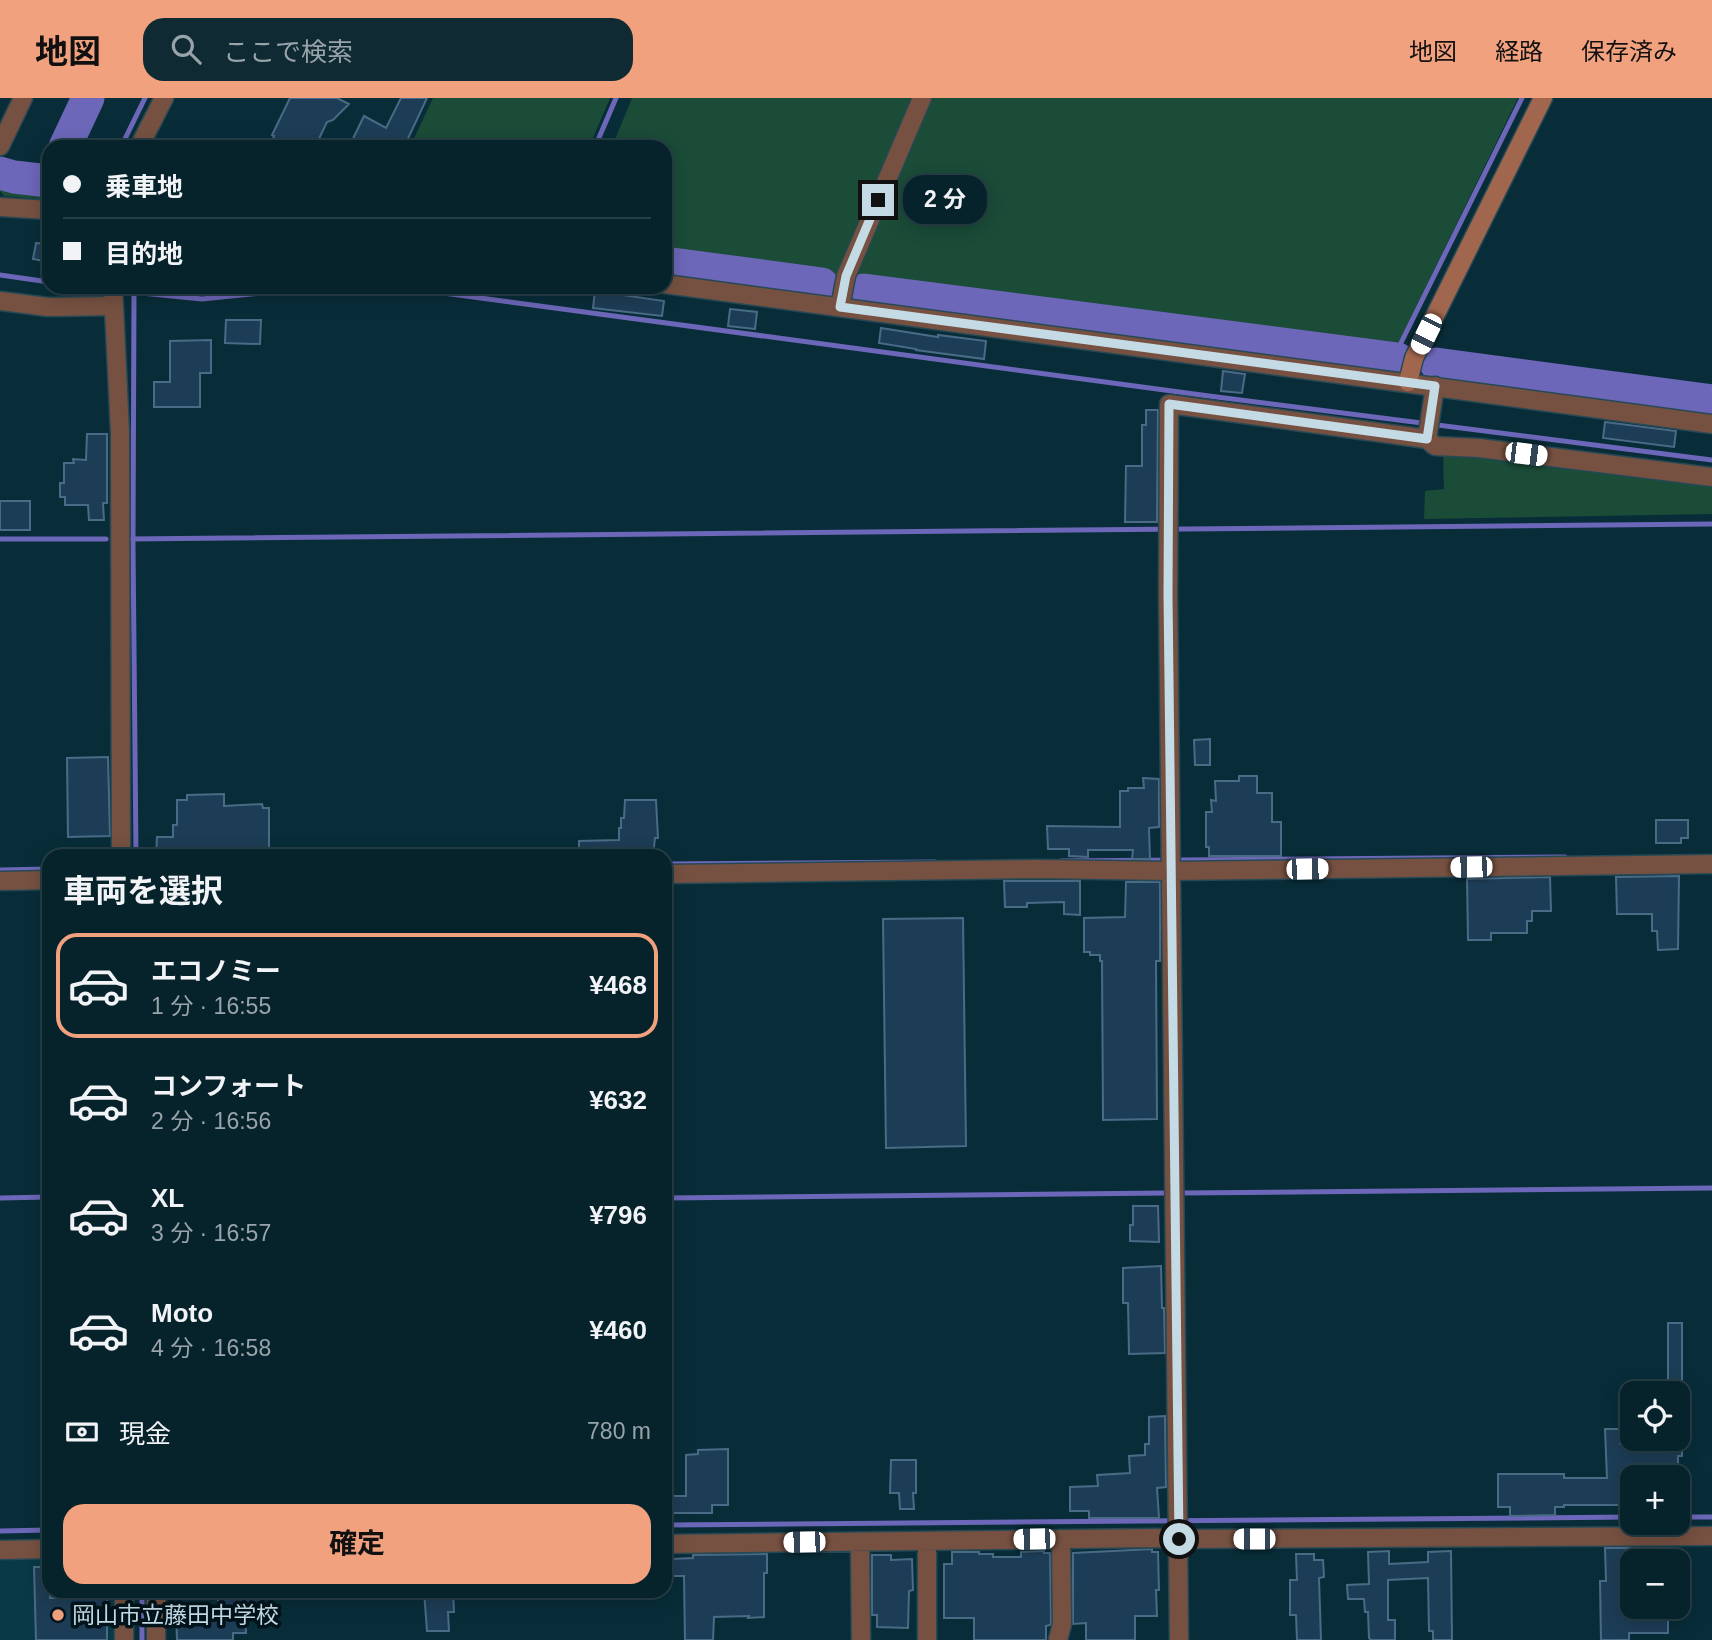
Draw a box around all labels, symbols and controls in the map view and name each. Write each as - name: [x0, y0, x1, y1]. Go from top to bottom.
- search box: [143, 18, 633, 81]
- icon: search: [167, 30, 205, 68]
- text: 地図: [35, 33, 101, 70]
- text: ここで検索: [223, 37, 353, 67]
- text: 地図: [1409, 38, 1457, 65]
- text: 経路: [1495, 38, 1543, 65]
- text: 保存済み: [1581, 38, 1677, 65]
- text: 乗車地: [105, 172, 183, 202]
- callout: 2 分: [903, 176, 987, 224]
- route end: [862, 184, 894, 216]
- text: 2 分: [924, 186, 966, 212]
- text: 目的地: [105, 239, 183, 269]
- car: [1408, 311, 1445, 357]
- car: [1504, 441, 1549, 467]
- car: [1450, 856, 1493, 878]
- car: [1286, 858, 1329, 880]
- text: 車両を選択: [63, 873, 223, 909]
- icon: car: [67, 954, 130, 1017]
- text: エコノミー: [151, 956, 281, 986]
- text: ¥468: [589, 970, 647, 1000]
- text: 1 分 · 16:55: [151, 993, 271, 1019]
- icon: car: [67, 1069, 130, 1132]
- text: コンフォート: [151, 1071, 306, 1101]
- text: ¥632: [589, 1085, 647, 1115]
- text: 2 分 · 16:56: [151, 1108, 271, 1134]
- text: XL: [151, 1183, 184, 1213]
- icon: car: [67, 1184, 130, 1247]
- text: ¥796: [589, 1200, 647, 1230]
- text: 3 分 · 16:57: [151, 1220, 271, 1246]
- text: Moto: [151, 1298, 213, 1328]
- icon: car: [67, 1299, 130, 1362]
- text: ¥460: [589, 1315, 647, 1345]
- text: 4 分 · 16:58: [151, 1335, 271, 1361]
- map controls: [1620, 1381, 1690, 1619]
- button: locate: [1620, 1381, 1690, 1451]
- icon: cash: [63, 1413, 101, 1451]
- text: 780 m: [587, 1418, 651, 1444]
- text: 現金: [119, 1419, 171, 1449]
- button: +: [1620, 1465, 1690, 1535]
- button: 確定: [63, 1504, 651, 1584]
- route start: [1163, 1523, 1195, 1555]
- car: [1013, 1528, 1056, 1550]
- car: [1234, 1529, 1276, 1550]
- car: [783, 1531, 826, 1553]
- button: −: [1620, 1549, 1690, 1619]
- place label: 岡山市立藤田中学校: [72, 1602, 279, 1628]
- marker: 岡山市立藤田中学校: [50, 1607, 66, 1623]

